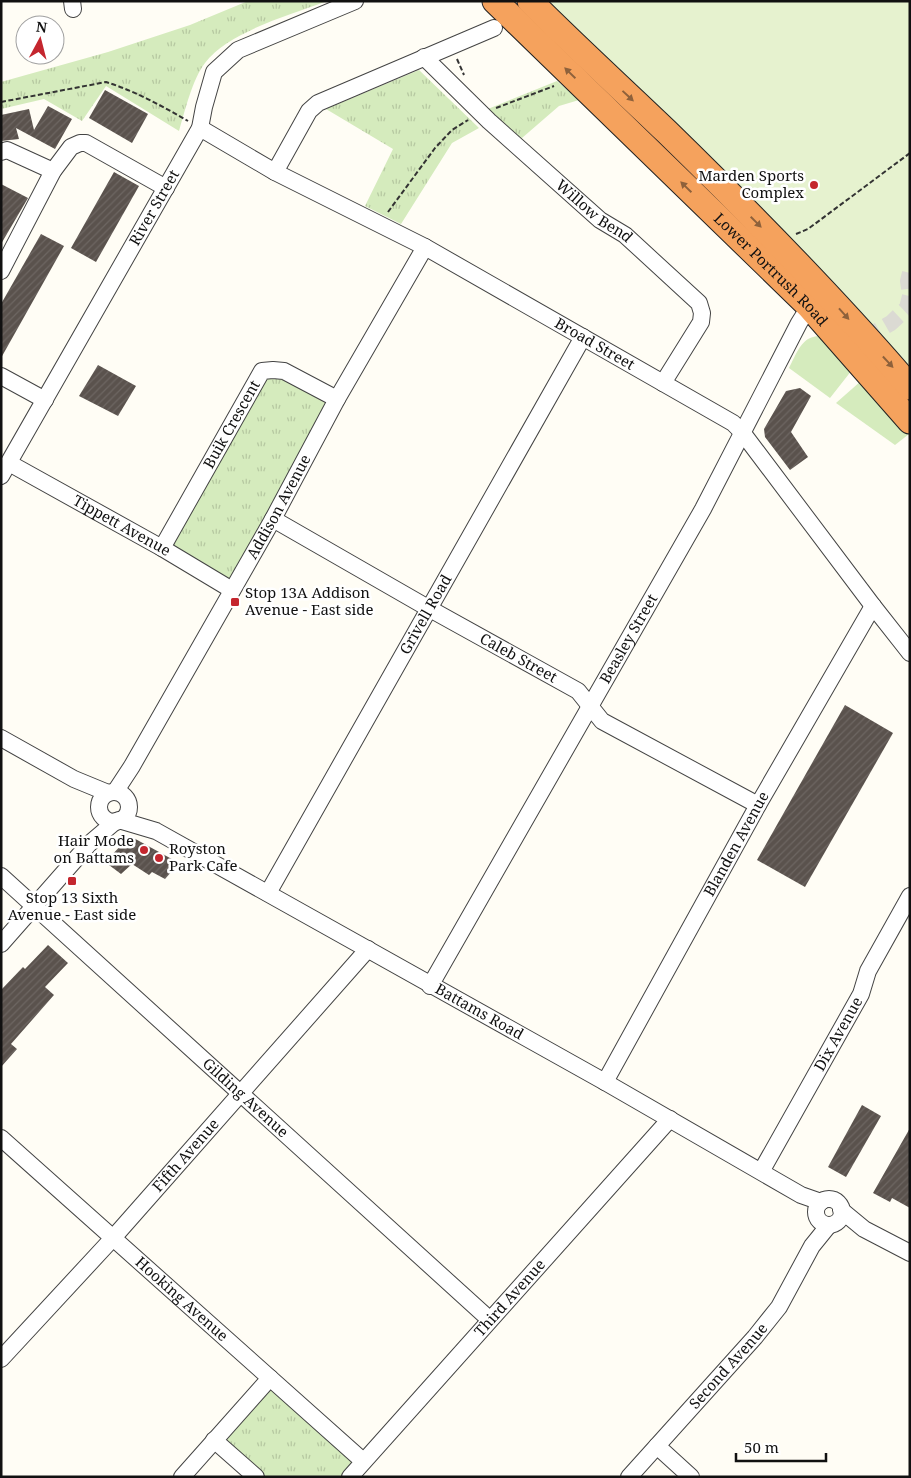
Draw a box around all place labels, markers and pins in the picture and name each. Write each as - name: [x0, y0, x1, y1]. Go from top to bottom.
- place label: Marden Sports Complex: [698, 165, 804, 202]
- marker: Marden Sports Complex: [808, 179, 820, 191]
- place label: Stop 13A Addison Avenue - East side: [245, 582, 374, 619]
- marker: Stop 13A Addison Avenue - East side: [229, 596, 241, 608]
- place label: Hair Mode on Battams: [54, 830, 134, 867]
- place label: Royston Park Cafe: [169, 838, 237, 875]
- marker: Hair Mode on Battams: [138, 844, 150, 856]
- marker: Royston Park Cafe: [153, 852, 165, 864]
- marker: Stop 13 Sixth Avenue - East side: [66, 875, 78, 887]
- place label: Stop 13 Sixth Avenue - East side: [8, 887, 136, 924]

